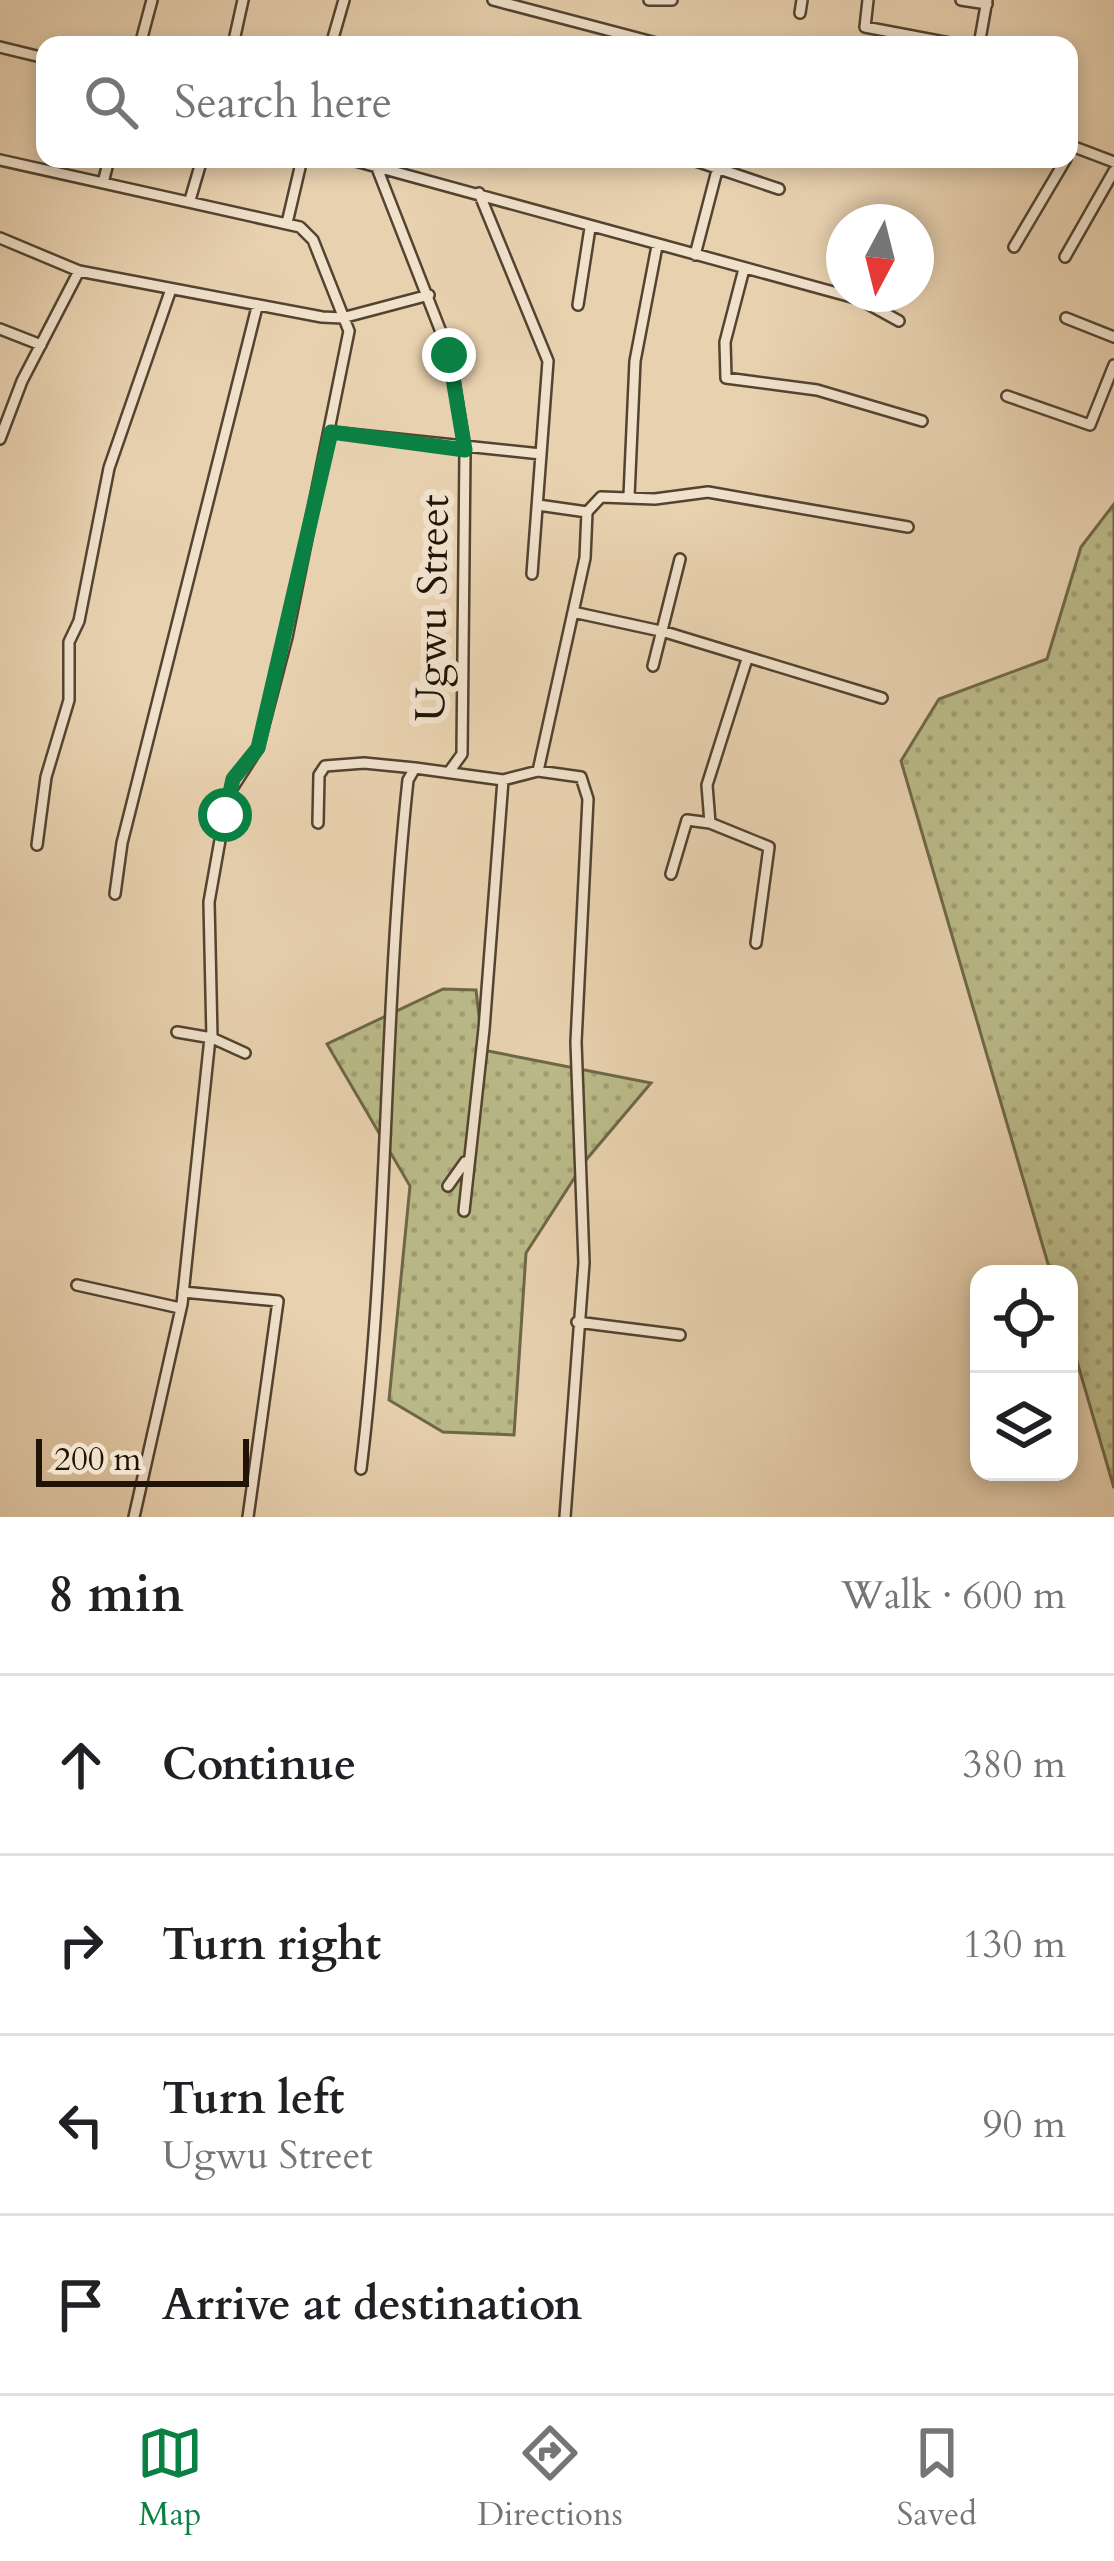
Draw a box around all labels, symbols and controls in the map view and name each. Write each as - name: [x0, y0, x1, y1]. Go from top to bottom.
- search box: [36, 36, 1078, 168]
- icon: search: [78, 69, 144, 135]
- text: Search here: [174, 72, 392, 133]
- north arrow: [826, 204, 934, 312]
- route end: [422, 328, 476, 382]
- street label: Ugwu Street: [402, 494, 463, 722]
- route start: [198, 788, 252, 842]
- map controls: [970, 1265, 1078, 1481]
- button: locate: [970, 1265, 1078, 1373]
- button: layers: [970, 1373, 1078, 1481]
- scale bar: [36, 1433, 249, 1486]
- text: 200 m: [54, 1437, 141, 1482]
- text: 8 min: [48, 1560, 184, 1630]
- text: Walk · 600 m: [841, 1569, 1066, 1622]
- icon: ahead: [48, 1732, 114, 1798]
- text: Continue: [162, 1734, 356, 1795]
- text: 380 m: [963, 1738, 1066, 1791]
- icon: right: [48, 1912, 114, 1978]
- text: Turn right: [162, 1914, 381, 1975]
- text: 130 m: [963, 1918, 1066, 1971]
- text: Turn left: [162, 2068, 344, 2129]
- icon: left: [48, 2092, 114, 2158]
- text: 90 m: [983, 2098, 1066, 2151]
- text: Ugwu Street: [162, 2129, 373, 2182]
- icon: arrive: [48, 2272, 114, 2338]
- text: Arrive at destination: [162, 2274, 582, 2335]
- tab: Map: [137, 2420, 203, 2537]
- tab: Directions: [477, 2420, 623, 2537]
- tab: Saved: [897, 2420, 977, 2537]

